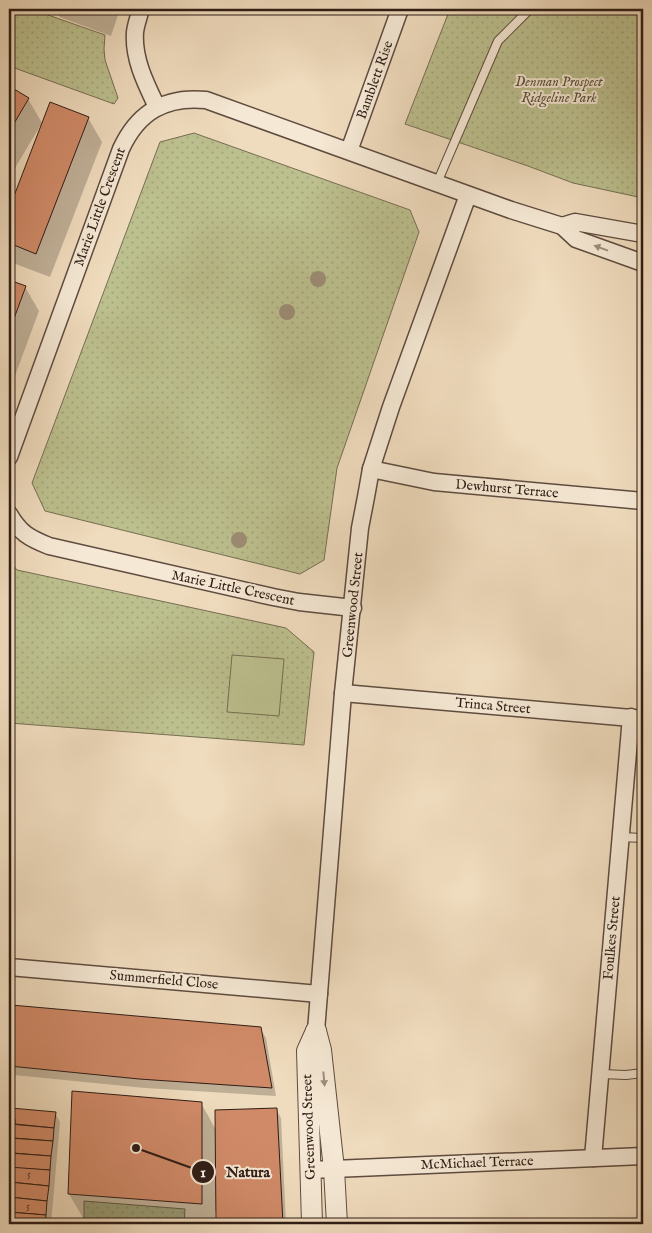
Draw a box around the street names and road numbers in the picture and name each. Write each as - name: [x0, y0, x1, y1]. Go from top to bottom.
- street label: Bamblett Rise: [353, 38, 398, 122]
- street label: Marie Little Crescent: [70, 145, 130, 269]
- street label: Dewhurst Terrace: [455, 476, 560, 503]
- street label: Greenwood Street: [339, 551, 368, 659]
- street label: Marie Little Crescent: [170, 566, 296, 610]
- street label: Trinca Street: [455, 694, 532, 718]
- street label: Foulkes Street: [599, 895, 625, 981]
- street label: Summerfield Close: [109, 966, 220, 994]
- street label: Greenwood Street: [298, 1074, 320, 1180]
- street label: McMichael Terrace: [420, 1152, 534, 1174]

